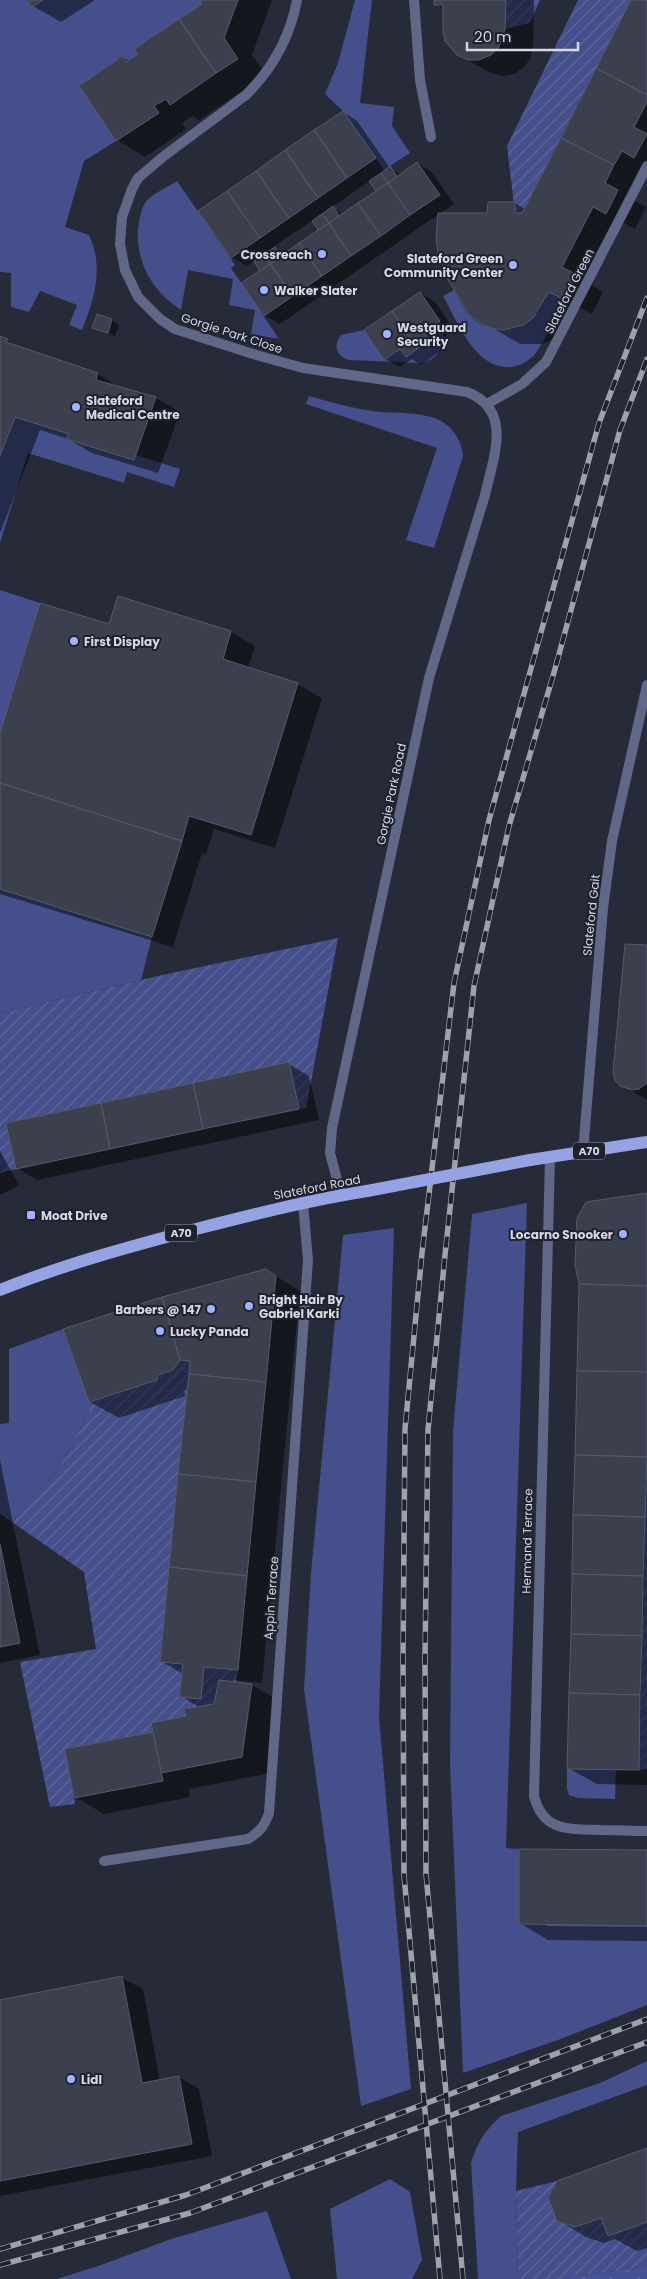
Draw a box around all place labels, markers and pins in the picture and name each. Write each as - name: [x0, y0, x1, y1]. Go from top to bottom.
- place label: Crossreach: [241, 246, 312, 263]
- marker: Crossreach: [316, 248, 328, 260]
- place label: Slateford Green Community Center: [384, 250, 503, 281]
- marker: Slateford Green Community Center: [507, 259, 519, 271]
- place label: Walker Slater: [274, 282, 357, 299]
- marker: Walker Slater: [258, 284, 270, 296]
- place label: Westguard Security: [397, 319, 466, 350]
- marker: Westguard Security: [381, 328, 393, 340]
- place label: Slateford Medical Centre: [86, 392, 180, 423]
- marker: Slateford Medical Centre: [70, 401, 82, 413]
- place label: First Display: [84, 633, 160, 650]
- marker: First Display: [68, 635, 80, 647]
- place label: Moat Drive: [41, 1207, 108, 1224]
- marker: Moat Drive: [25, 1209, 37, 1221]
- place label: Locarno Snooker: [510, 1226, 613, 1243]
- marker: Locarno Snooker: [617, 1228, 629, 1240]
- place label: Bright Hair By Gabriel Karki: [259, 1291, 343, 1322]
- marker: Bright Hair By Gabriel Karki: [243, 1300, 255, 1312]
- place label: Barbers @ 147: [115, 1301, 202, 1318]
- marker: Barbers @ 147: [205, 1303, 217, 1315]
- place label: Lucky Panda: [170, 1323, 249, 1340]
- marker: Lucky Panda: [154, 1325, 166, 1337]
- place label: Lidl: [81, 2071, 102, 2088]
- marker: Lidl: [65, 2073, 77, 2085]

